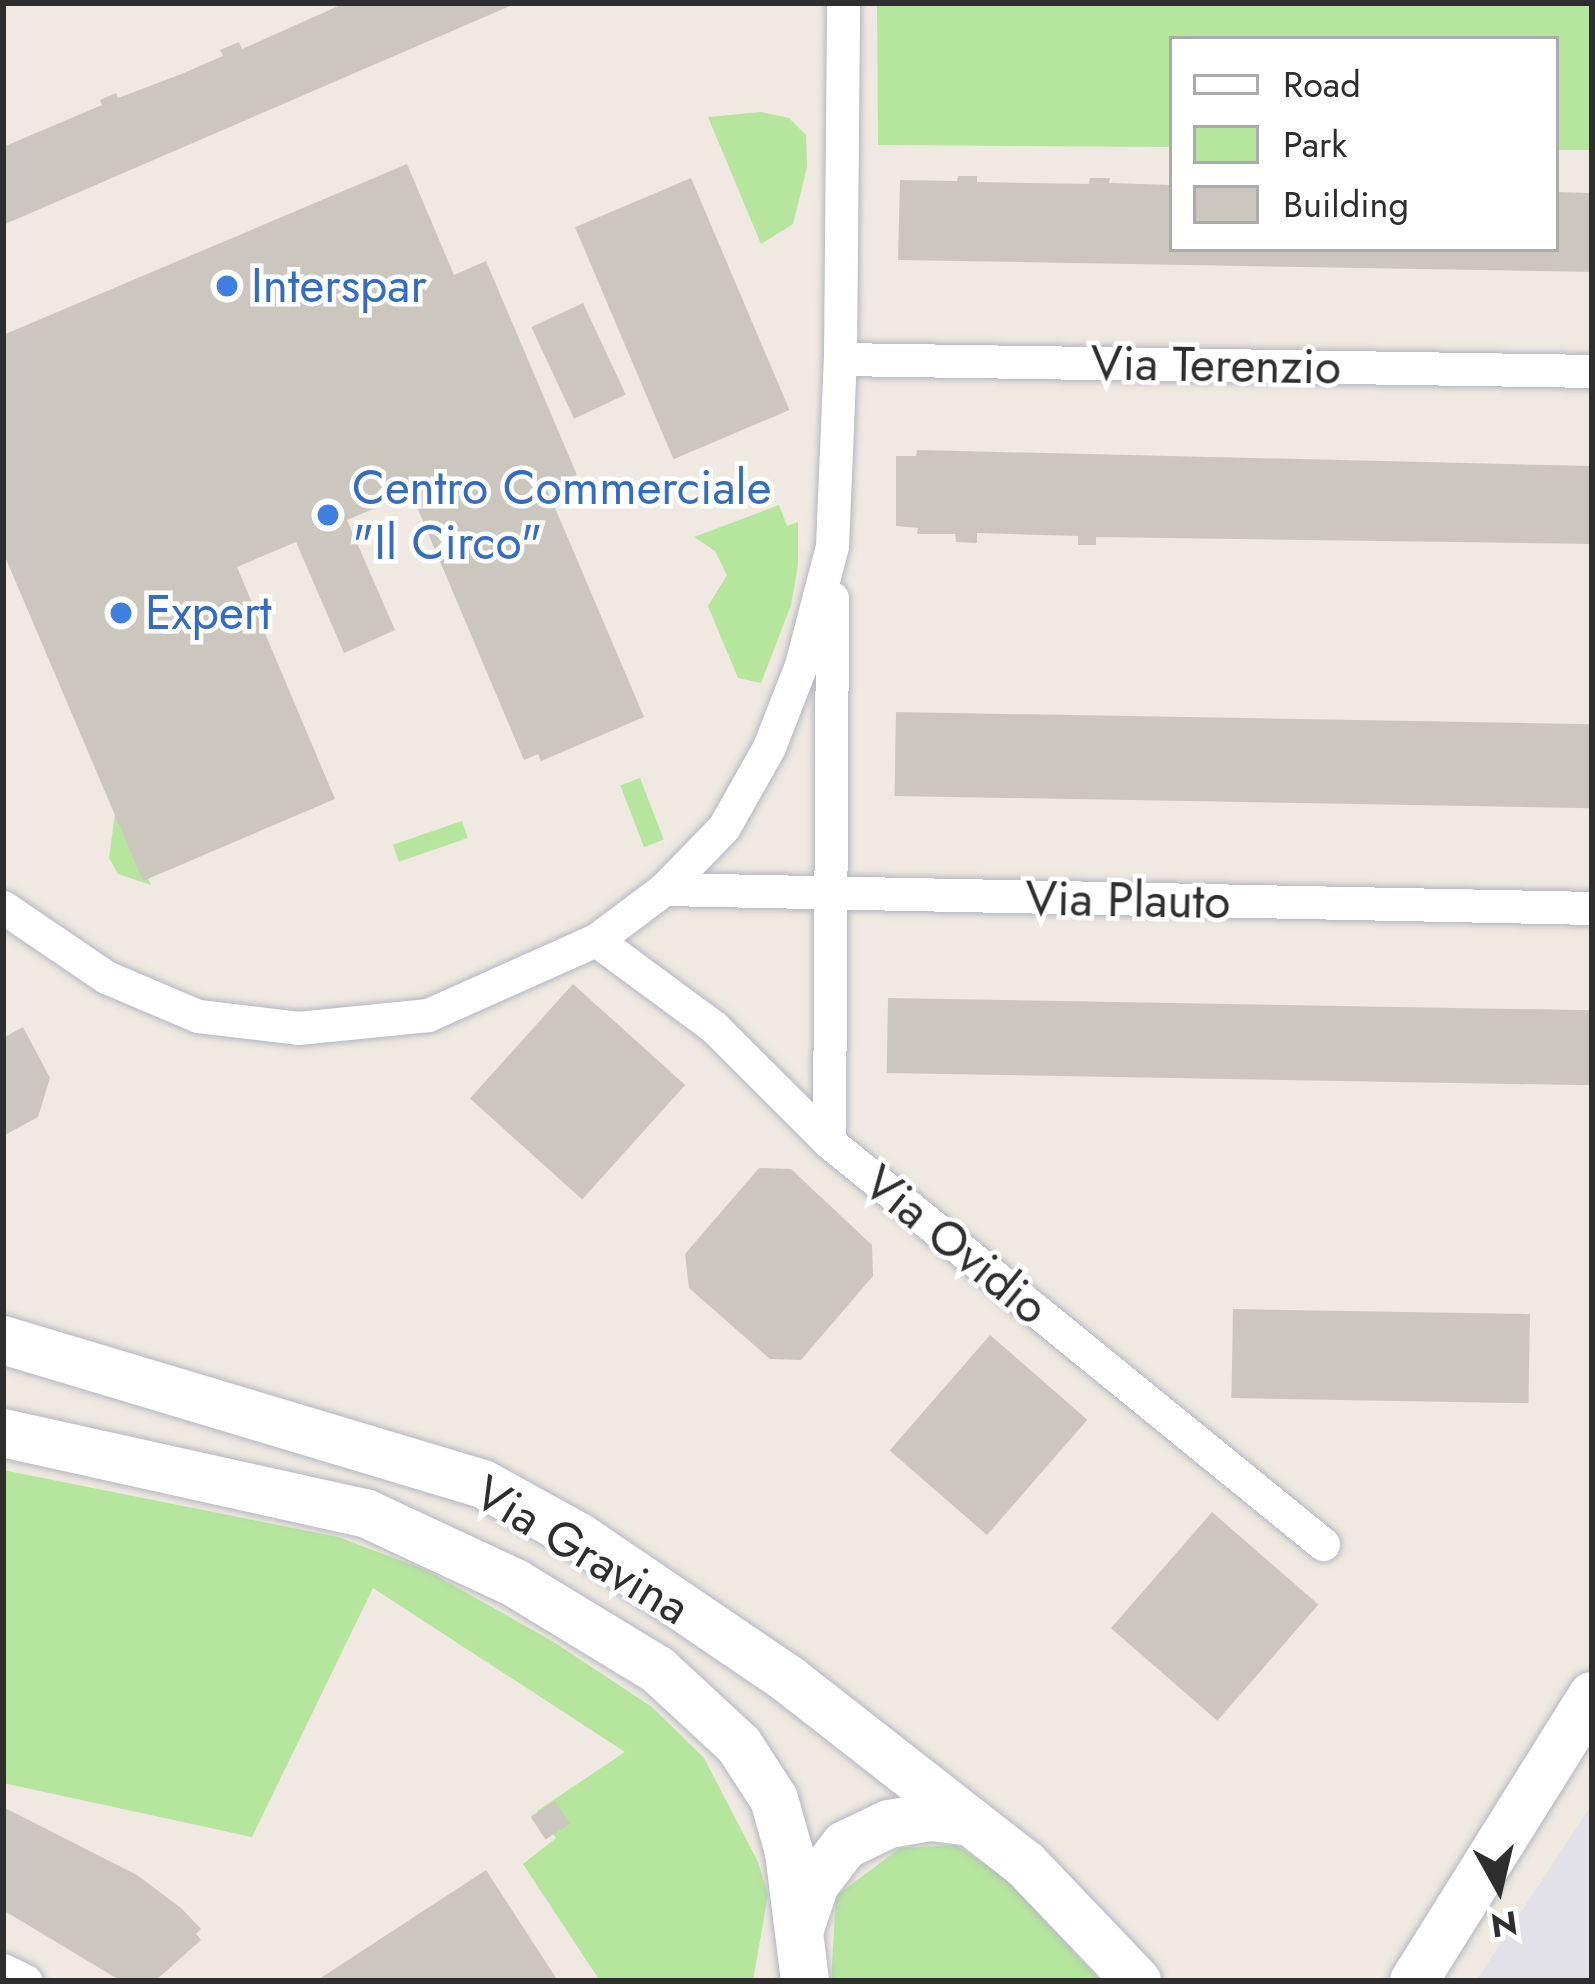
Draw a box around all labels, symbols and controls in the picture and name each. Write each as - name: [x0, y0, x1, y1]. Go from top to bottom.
- legend: [1169, 36, 1559, 252]
- text: Road: [1283, 58, 1361, 110]
- text: Park: [1283, 118, 1347, 170]
- text: Building: [1283, 178, 1409, 230]
- place label: Interspar: [251, 257, 427, 315]
- marker: Interspar: [214, 273, 240, 299]
- street label: Via Terenzio: [1090, 334, 1342, 396]
- place label: Centro Commerciale "Il Circo": [352, 458, 771, 571]
- marker: Centro Commerciale "Il Circo": [315, 502, 341, 528]
- place label: Expert: [145, 584, 272, 642]
- marker: Expert: [108, 600, 134, 626]
- street label: Via Plauto: [1025, 869, 1231, 931]
- street label: Via Ovidio: [852, 1153, 1060, 1337]
- street label: Via Gravina: [464, 1463, 700, 1637]
- north arrow: [1439, 1828, 1559, 1948]
- text: N: [1488, 1899, 1520, 1949]

